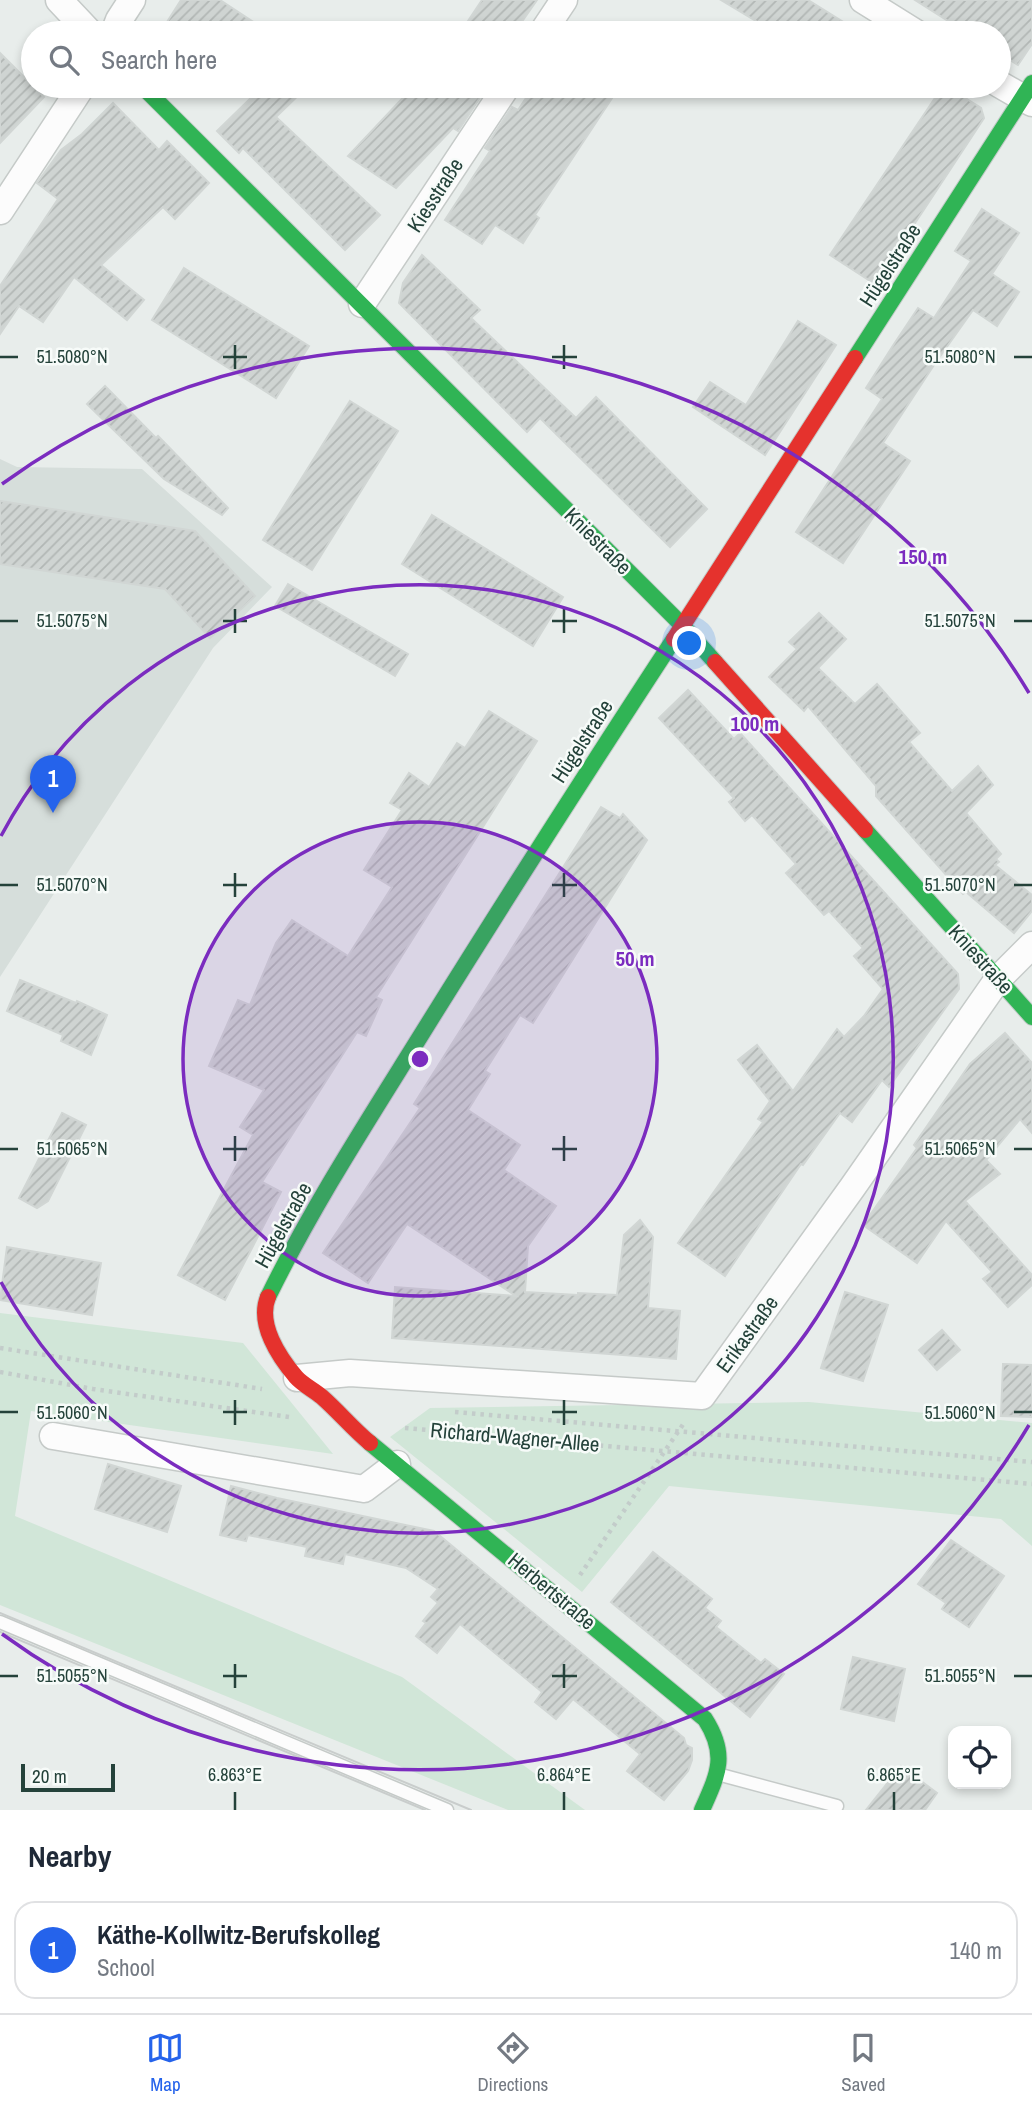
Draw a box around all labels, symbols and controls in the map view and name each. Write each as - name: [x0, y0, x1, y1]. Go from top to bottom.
- search box: [21, 21, 1011, 98]
- icon: search: [45, 41, 83, 79]
- text: Search here: [101, 42, 217, 77]
- street label: Kiesstraße: [400, 152, 470, 238]
- street label: Hügelstraße: [852, 218, 928, 312]
- text: 51.5080°N: [36, 344, 108, 369]
- text: 51.5080°N: [924, 344, 996, 369]
- street label: Kniestraße: [558, 501, 638, 581]
- text: 150 m: [899, 542, 947, 571]
- text: 51.5075°N: [36, 608, 108, 633]
- text: 51.5075°N: [924, 608, 996, 633]
- your location: [672, 626, 706, 660]
- street label: Hügelstraße: [544, 694, 620, 788]
- text: 100 m: [731, 709, 779, 738]
- pin: 1: [30, 755, 76, 813]
- text: 51.5070°N: [36, 872, 108, 897]
- text: 51.5070°N: [924, 872, 996, 897]
- street label: Kniestraße: [942, 918, 1020, 1000]
- text: 50 m: [615, 944, 655, 973]
- centre of rings: [408, 1047, 432, 1071]
- text: 51.5065°N: [36, 1136, 108, 1161]
- text: 51.5065°N: [924, 1136, 996, 1161]
- street label: Hügelstraße: [248, 1177, 318, 1273]
- street label: Erikastraße: [709, 1289, 785, 1379]
- text: 51.5060°N: [36, 1400, 108, 1425]
- text: 51.5060°N: [924, 1400, 996, 1425]
- street label: Richard-Wagner-Allee: [429, 1415, 601, 1459]
- street label: Herbertstraße: [502, 1546, 602, 1636]
- text: 51.5055°N: [36, 1663, 108, 1688]
- text: 51.5055°N: [924, 1663, 996, 1688]
- map controls: [948, 1726, 1011, 1789]
- button: locate: [948, 1726, 1011, 1789]
- scale bar: [21, 1761, 116, 1793]
- text: 6.863°E: [208, 1762, 262, 1787]
- text: 6.864°E: [537, 1762, 591, 1787]
- text: 6.865°E: [867, 1762, 921, 1787]
- text: 20 m: [32, 1763, 67, 1789]
- text: Nearby: [28, 1836, 111, 1876]
- text: Käthe-Kollwitz-Berufskolleg: [97, 1917, 380, 1952]
- text: 1: [48, 1935, 58, 1966]
- text: 140 m: [950, 1935, 1002, 1966]
- text: School: [97, 1952, 155, 1983]
- tab: Map: [146, 2029, 184, 2097]
- tab: Directions: [477, 2029, 548, 2097]
- tab: Saved: [841, 2029, 886, 2097]

